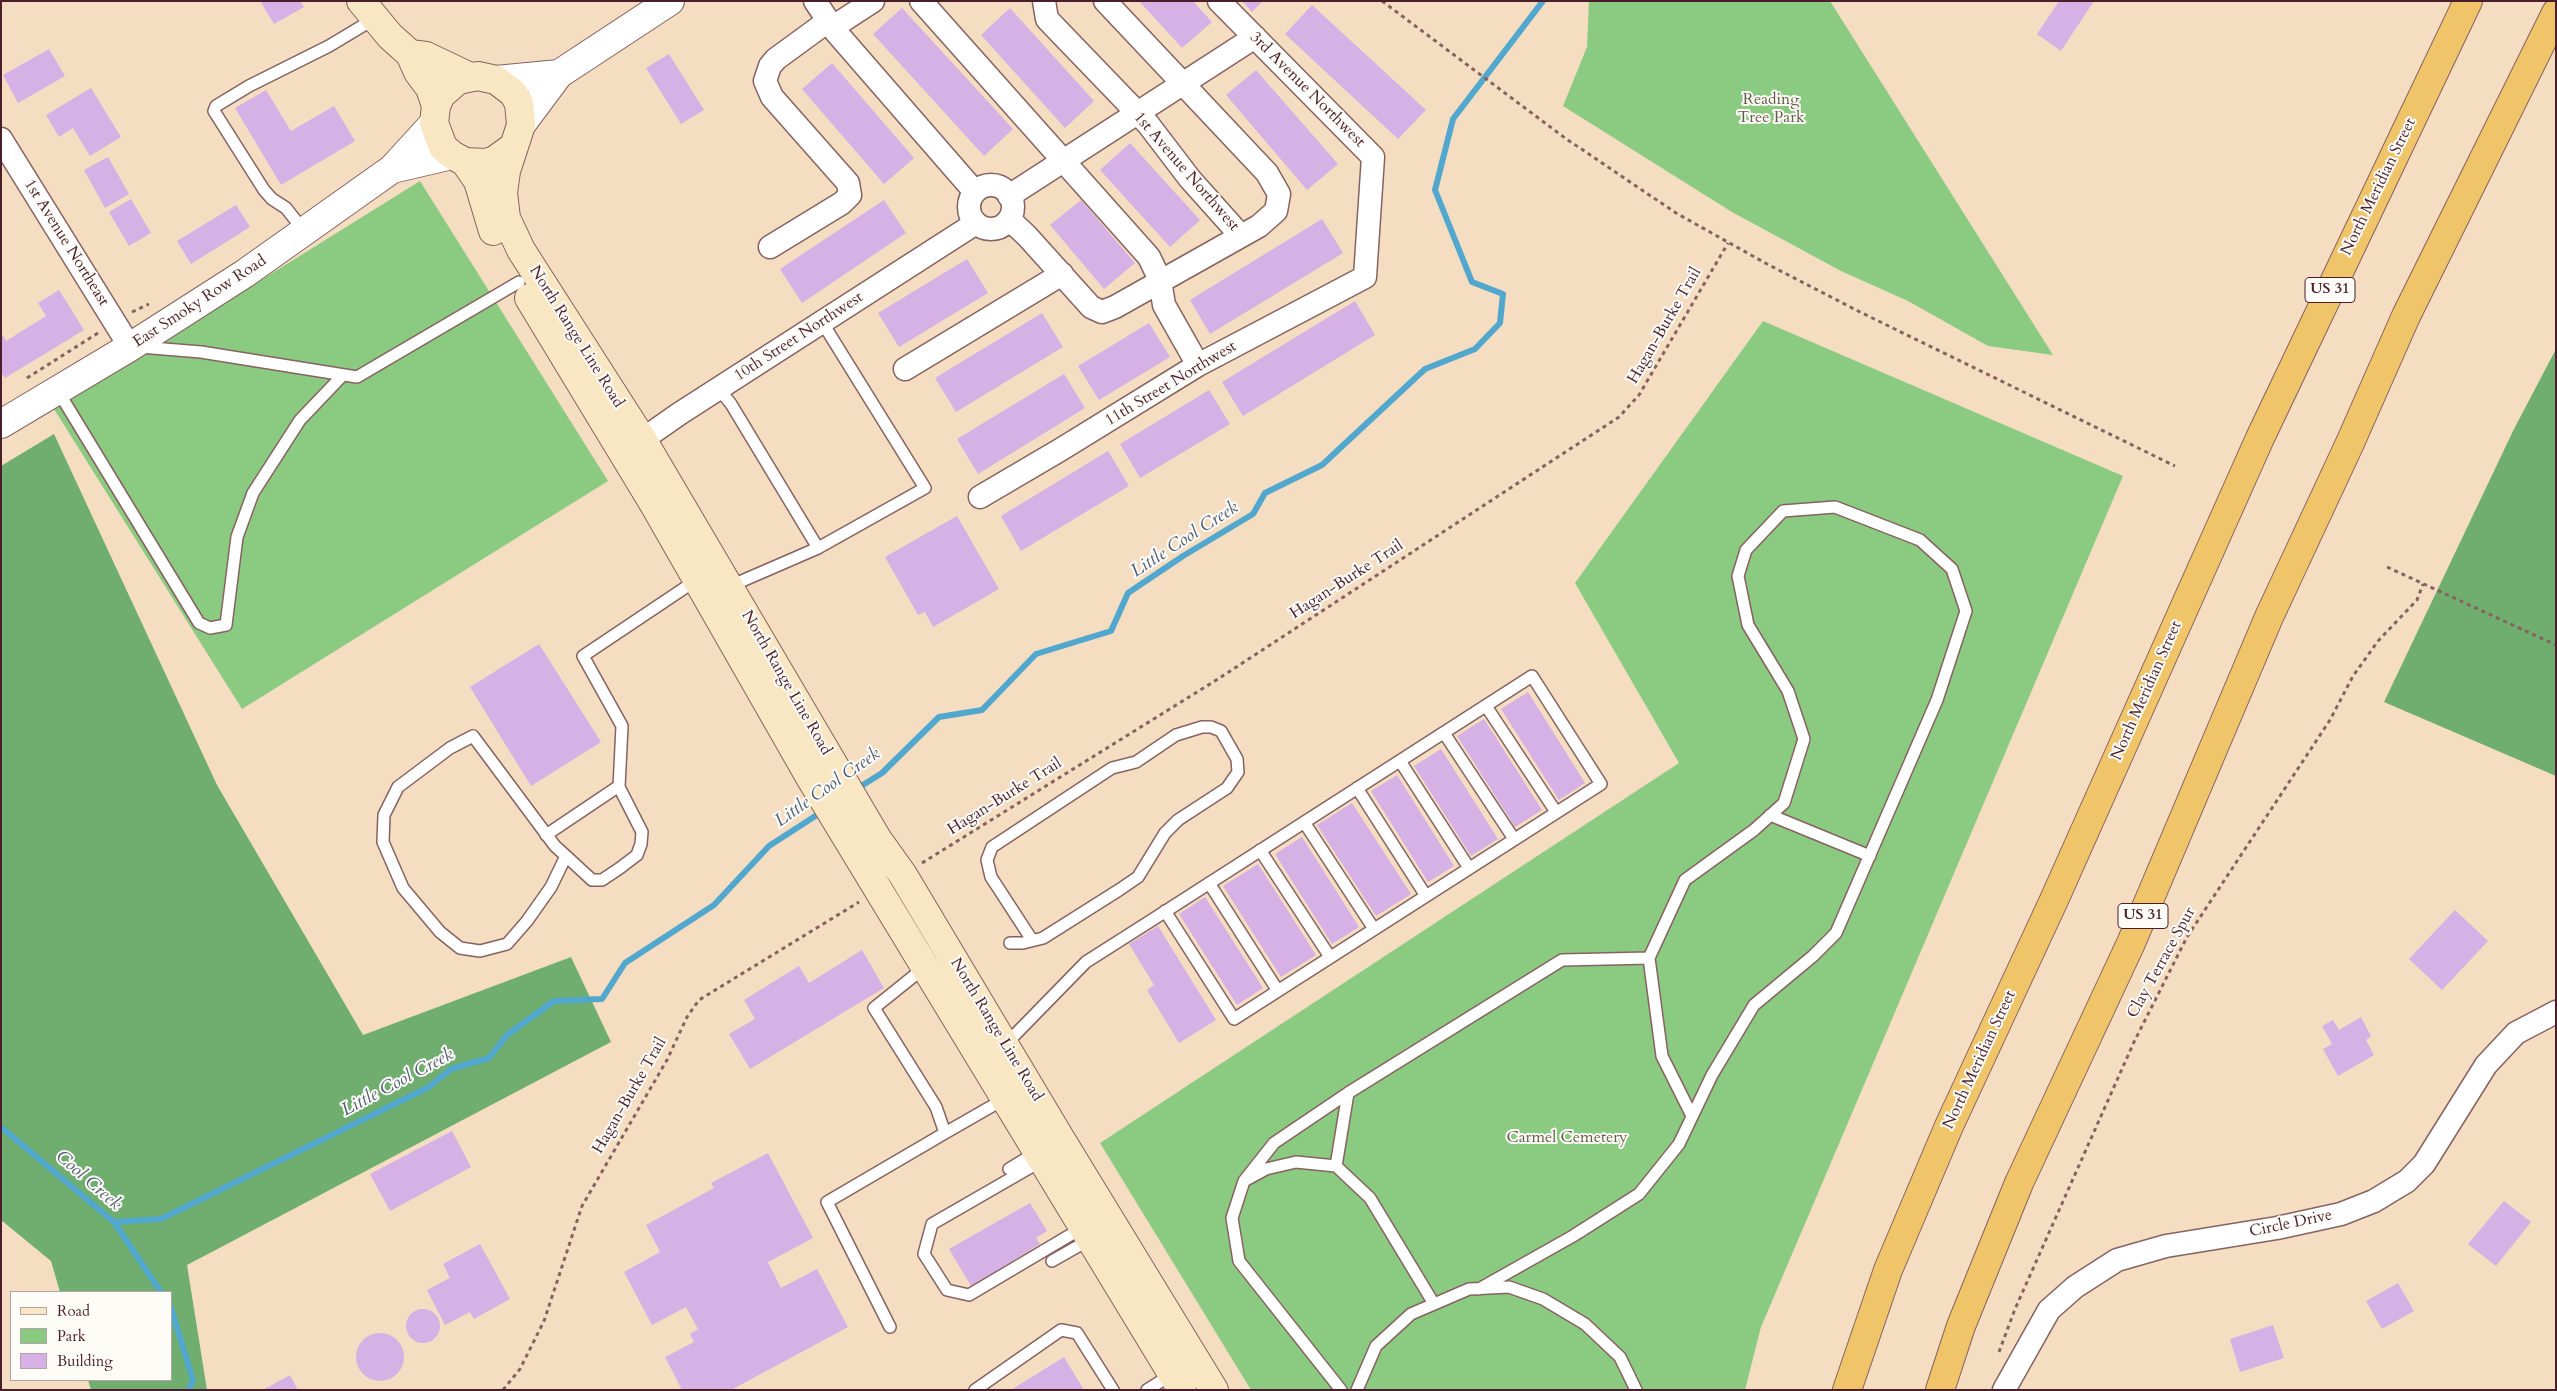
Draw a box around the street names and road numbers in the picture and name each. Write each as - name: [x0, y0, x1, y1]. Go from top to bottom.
- street label: 3rd Avenue Northwest: [1245, 28, 1369, 152]
- street label: 1st Avenue Northwest: [1129, 109, 1243, 235]
- street label: North Meridian Street: [2337, 115, 2421, 259]
- street label: 1st Avenue Northeast: [19, 176, 113, 310]
- street label: East Smoky Row Road: [130, 252, 270, 352]
- street label: North Range Line Road: [524, 262, 628, 412]
- street label: Hagan-Burke Trail: [1624, 264, 1706, 388]
- road number: US 31: [2305, 278, 2355, 302]
- street label: 10th Street Northwest: [731, 288, 867, 386]
- street label: 11th Street Northwest: [1102, 337, 1240, 431]
- street label: Hagan-Burke Trail: [1287, 536, 1407, 624]
- street label: North Range Line Road: [737, 607, 835, 759]
- street label: North Meridian Street: [2108, 618, 2186, 764]
- street label: Hagan-Burke Trail: [944, 754, 1066, 840]
- road number: US 31: [2118, 904, 2168, 928]
- street label: Clay Terrace Spur: [2124, 904, 2200, 1022]
- street label: North Range Line Road: [946, 955, 1046, 1105]
- street label: North Meridian Street: [1939, 988, 2021, 1132]
- street label: Hagan-Burke Trail: [589, 1034, 671, 1158]
- street label: Circle Drive: [2248, 1206, 2334, 1242]

